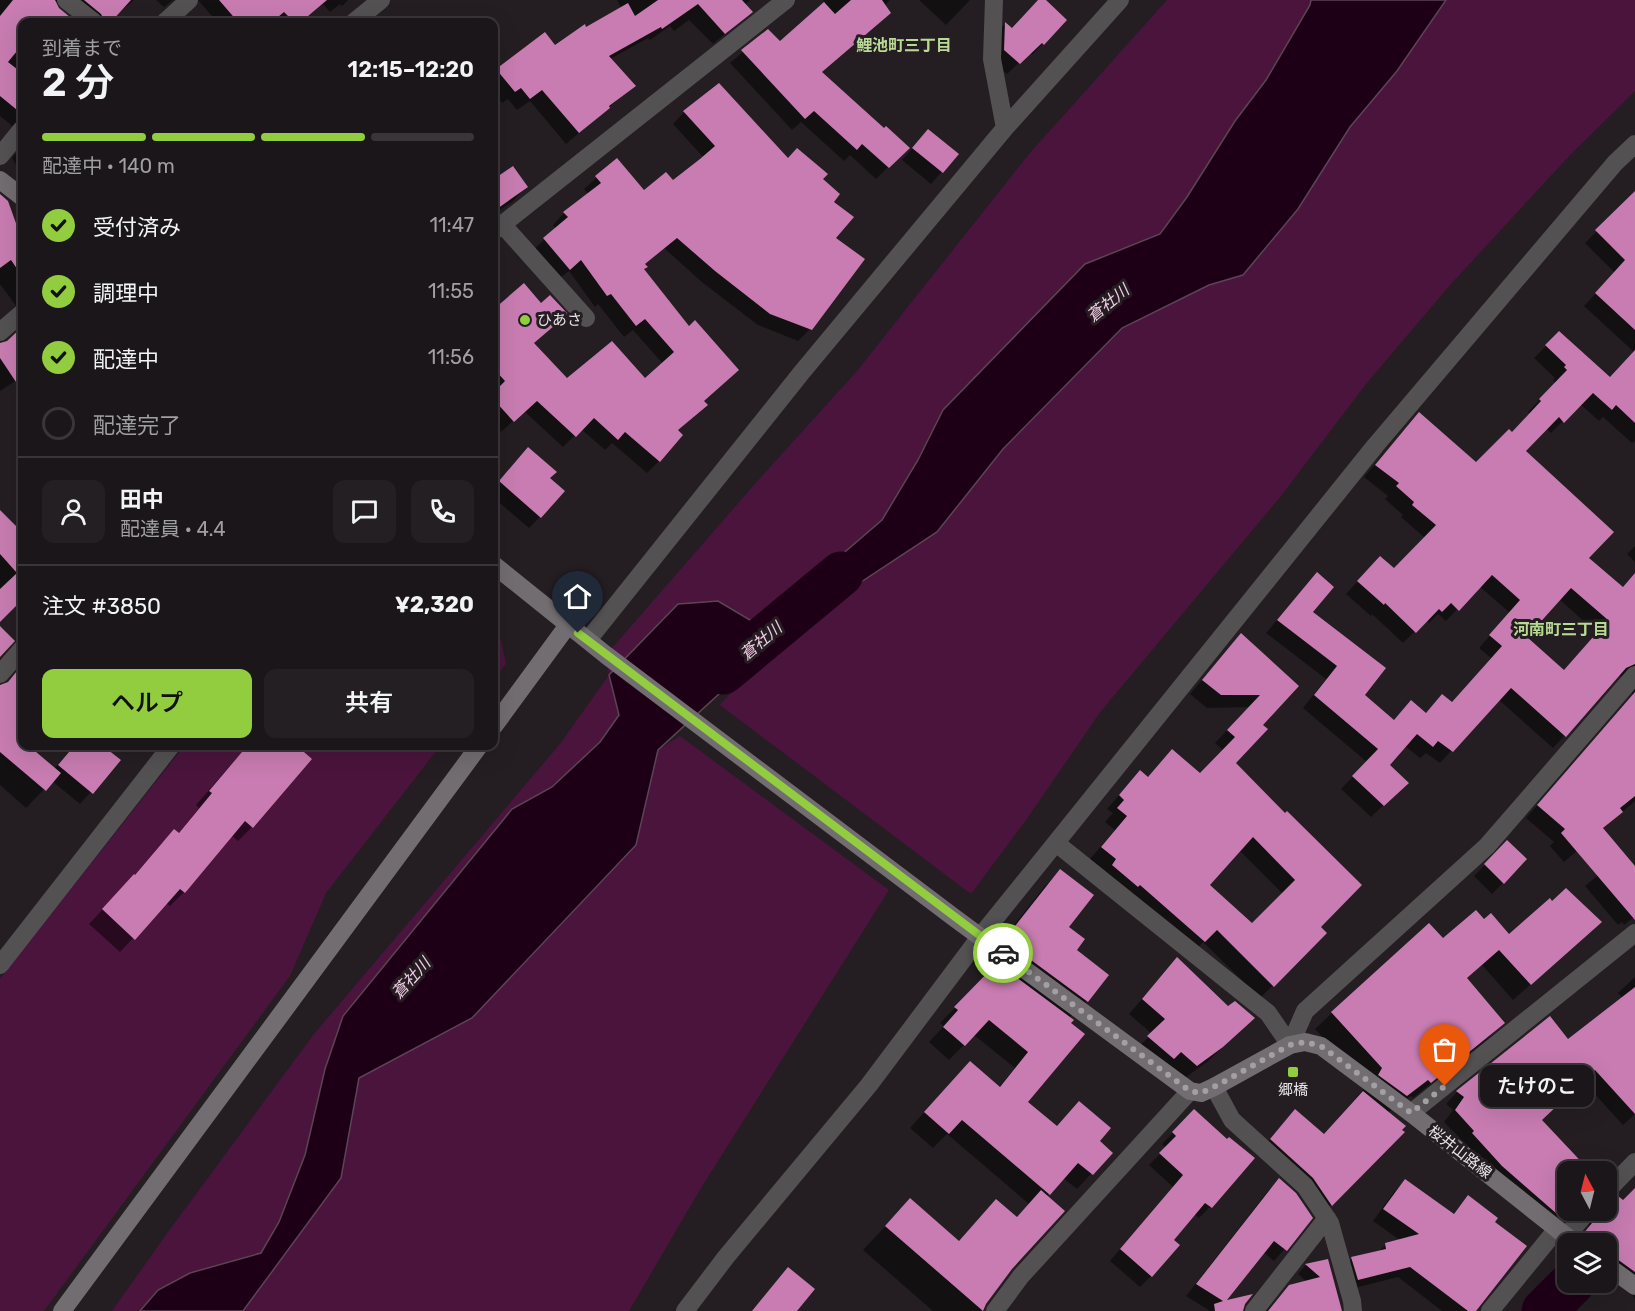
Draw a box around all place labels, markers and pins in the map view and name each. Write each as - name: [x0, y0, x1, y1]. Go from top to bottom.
- place label: ひあさ: [537, 311, 582, 329]
- marker: ひあさ: [518, 313, 532, 327]
- pin: [552, 571, 603, 633]
- pin: [1419, 1024, 1470, 1086]
- marker: 郷橋: [1286, 1065, 1300, 1079]
- callout: たけのこ: [1481, 1065, 1595, 1107]
- place label: 郷橋: [1278, 1081, 1308, 1099]

